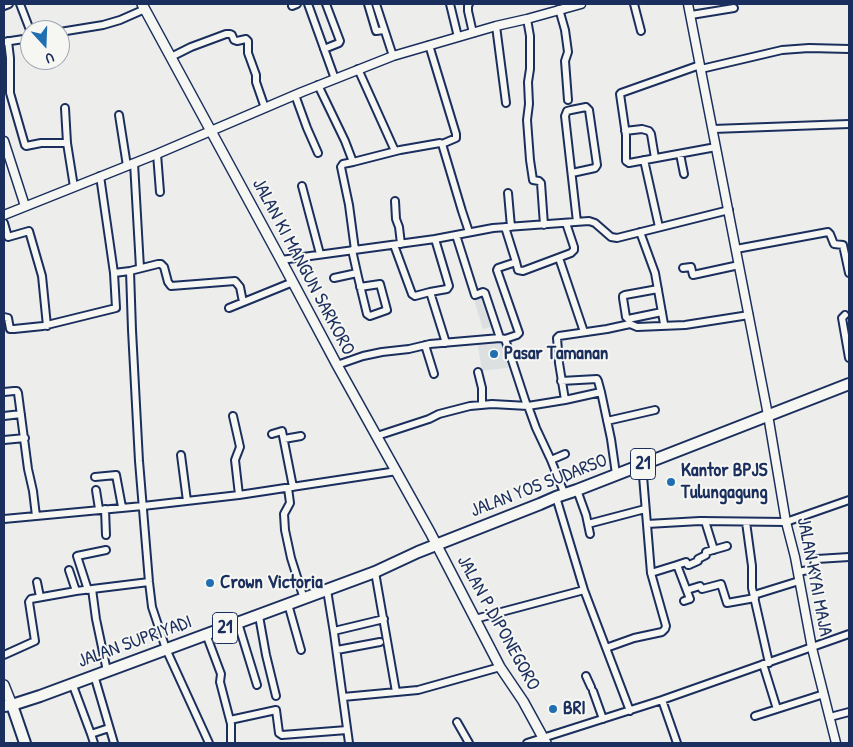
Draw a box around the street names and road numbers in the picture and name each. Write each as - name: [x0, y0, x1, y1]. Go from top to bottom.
- street label: JALAN KI MANGUN SARKORO: [247, 175, 359, 359]
- road number: 21: [630, 448, 656, 479]
- street label: JALAN YOS SUDARSO: [467, 449, 611, 523]
- street label: JALAN KYAI MAJA: [791, 516, 837, 638]
- street label: JALAN P.DIPONEGORO: [451, 551, 545, 695]
- street label: JALAN SUPRIYADI: [75, 611, 195, 673]
- road number: 21: [212, 612, 238, 644]

